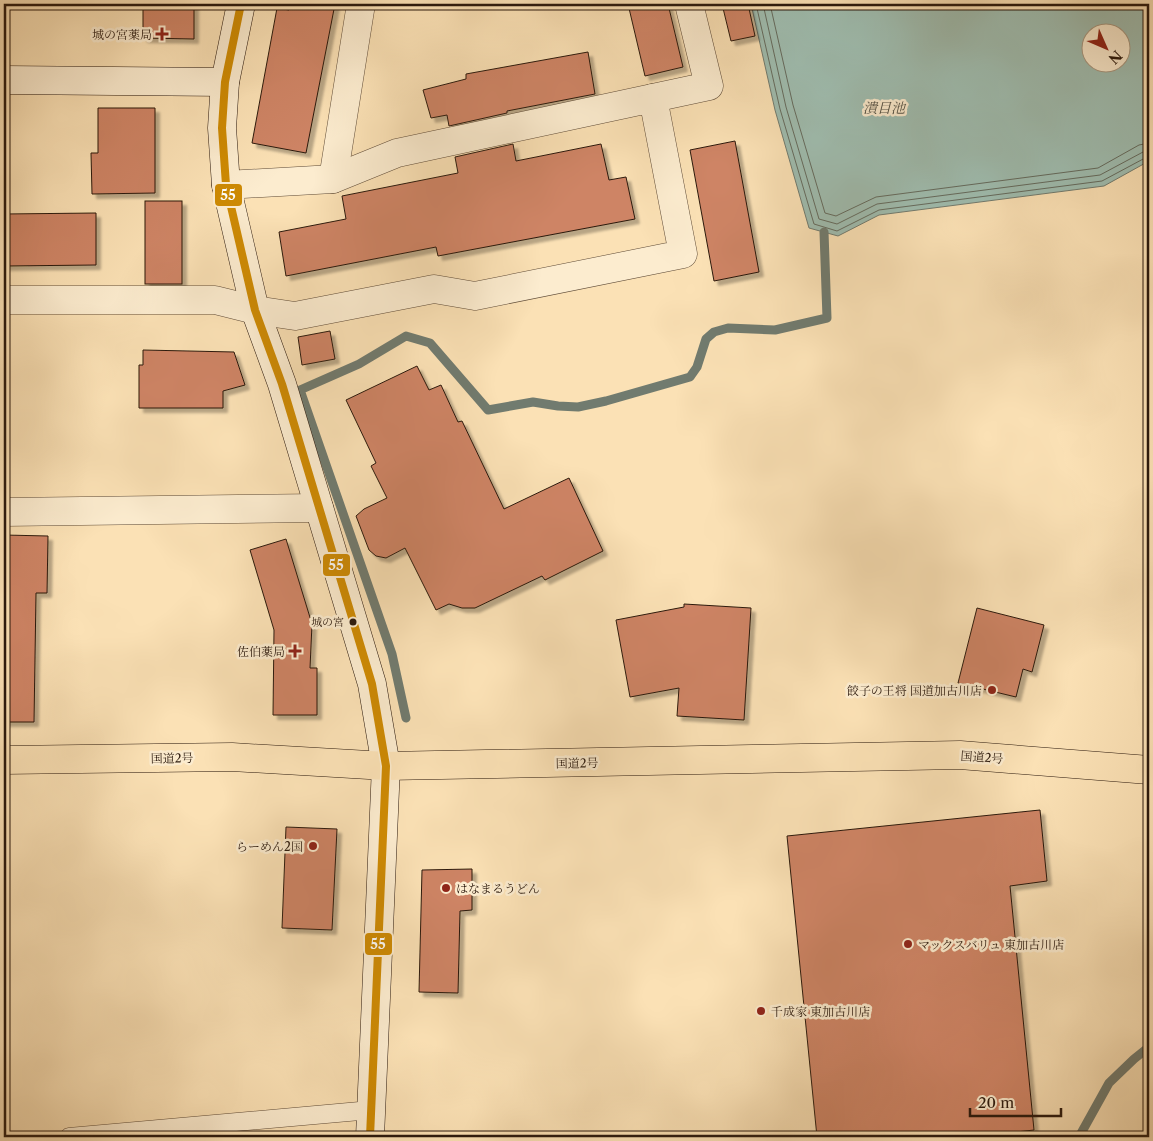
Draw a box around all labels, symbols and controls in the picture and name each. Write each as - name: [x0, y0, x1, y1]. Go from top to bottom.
- north arrow: [1080, 22, 1130, 72]
- place label: 城の宮薬局: [92, 27, 152, 42]
- marker: 城の宮薬局: [156, 28, 168, 40]
- text: N: [1105, 47, 1126, 68]
- water label: 潰目池: [863, 99, 907, 117]
- line badge: 55: [214, 183, 243, 207]
- text: 55: [220, 186, 236, 204]
- line badge: 55: [322, 553, 351, 577]
- text: 55: [328, 556, 344, 574]
- place label: 城の宮: [311, 615, 344, 629]
- marker: 城の宮: [348, 617, 358, 627]
- place label: 佐伯薬局: [237, 644, 285, 659]
- marker: 佐伯薬局: [289, 645, 301, 657]
- place label: 餃子の王将 国道加古川店: [847, 683, 982, 698]
- marker: 餃子の王将 国道加古川店: [986, 684, 998, 696]
- street label: 国道2号: [960, 748, 1004, 766]
- street label: 国道2号: [150, 750, 194, 766]
- street label: 国道2号: [555, 755, 599, 771]
- place label: らーめん2国: [236, 839, 303, 854]
- marker: らーめん2国: [307, 840, 319, 852]
- place label: はなまるうどん: [456, 881, 540, 896]
- marker: はなまるうどん: [440, 882, 452, 894]
- line badge: 55: [364, 932, 393, 956]
- text: 55: [370, 935, 386, 953]
- place label: マックスバリュ 東加古川店: [918, 937, 1064, 952]
- marker: マックスバリュ 東加古川店: [902, 938, 914, 950]
- place label: 千成家 東加古川店: [771, 1004, 870, 1019]
- marker: 千成家 東加古川店: [755, 1005, 767, 1017]
- scale bar: [970, 1086, 1062, 1118]
- text: 20 m: [978, 1093, 1014, 1112]

